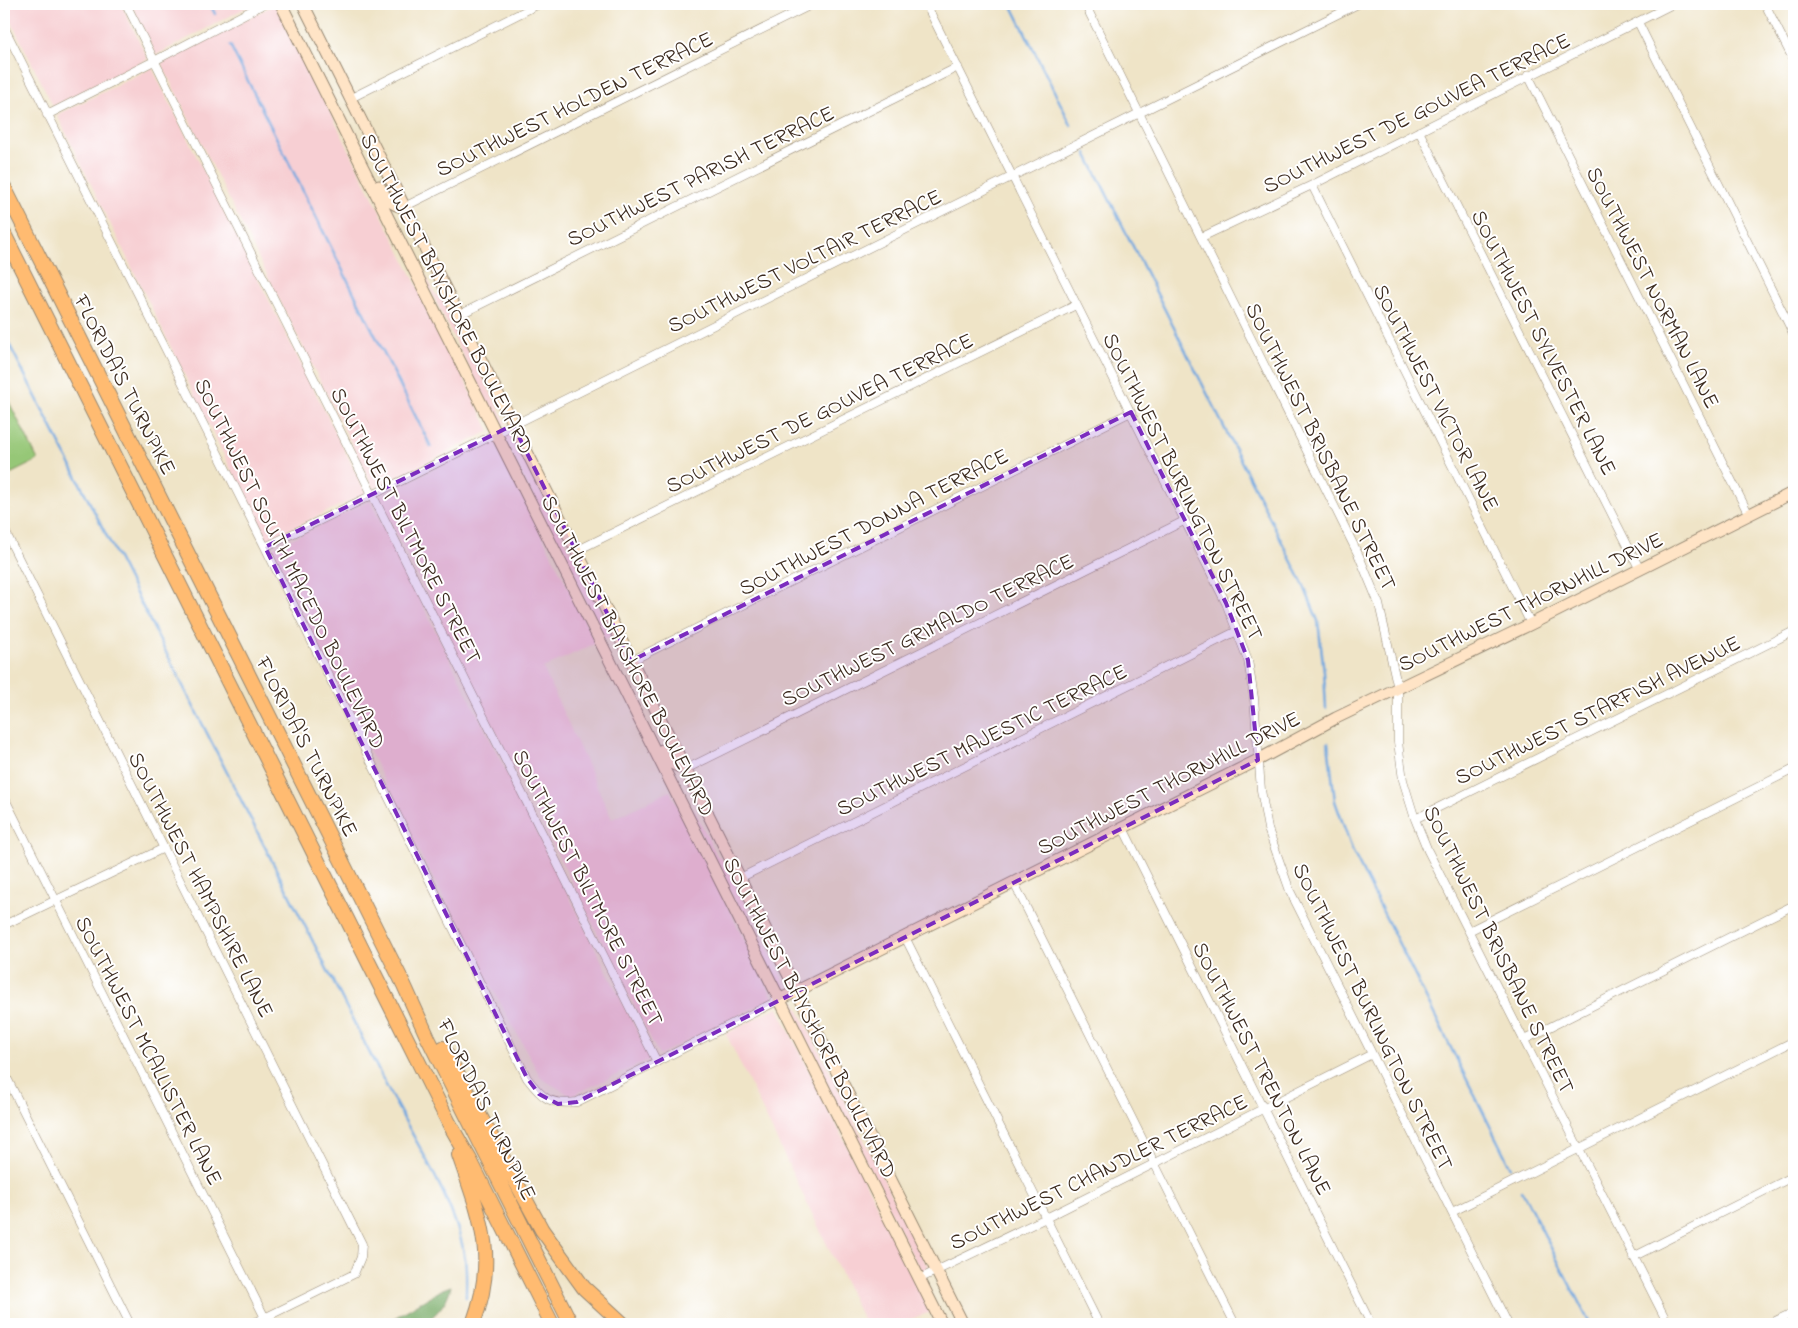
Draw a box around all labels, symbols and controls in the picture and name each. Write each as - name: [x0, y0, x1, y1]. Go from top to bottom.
- street label: SOUTHWEST HOLDEN TERRACE: [431, 24, 719, 187]
- street label: SOUTHWEST DE GOUVEA TERRACE: [1258, 26, 1577, 203]
- street label: SOUTHWEST PARISH TERRACE: [562, 99, 841, 257]
- street label: SOUTHWEST BAYSHORE BOULEVARD: [350, 128, 541, 461]
- street label: SOUTHWEST NORMAN LANE: [1576, 162, 1726, 415]
- street label: SOUTHWEST VOLTAIR TERRACE: [663, 182, 948, 343]
- street label: SOUTHWEST SYLVESTER LANE: [1461, 205, 1623, 482]
- street label: SOUTHWEST VICTOR LANE: [1363, 279, 1506, 518]
- street label: FLORIDA'S TURNPIKE: [64, 289, 183, 481]
- street label: SOUTHWEST BRISBANE STREET: [1235, 298, 1403, 597]
- street label: SOUTHWEST DE GOUVEA TERRACE: [661, 326, 980, 503]
- street label: SOUTHWEST BURLINGTON STREET: [1093, 328, 1270, 647]
- street label: SOUTHWEST SOUTH MACEDO BOULEVARD: [184, 373, 392, 755]
- street label: SOUTHWEST BILTMORE STREET: [320, 382, 488, 671]
- street label: SOUTHWEST DONNA TERRACE: [734, 442, 1015, 606]
- street label: SOUTHWEST BAYSHORE BOULEVARD: [531, 490, 722, 823]
- street label: SOUTHWEST THORNHILL DRIVE: [1393, 525, 1669, 682]
- street label: SOUTHWEST GRIMALDO TERRACE: [777, 547, 1080, 717]
- street label: SOUTHWEST STARFISH AVENUE: [1450, 628, 1746, 795]
- street label: FLORIDA'S TURNPIKE: [246, 651, 365, 843]
- street label: SOUTHWEST MAJESTIC TERRACE: [831, 657, 1133, 826]
- street label: SOUTHWEST THORNHILL DRIVE: [1032, 704, 1307, 865]
- street label: SOUTHWEST BILTMORE STREET: [502, 744, 670, 1033]
- street label: SOUTHWEST HAMPSHIRE LANE: [118, 747, 280, 1024]
- street label: SOUTHWEST BRISBANE STREET: [1413, 801, 1581, 1100]
- street label: SOUTHWEST BAYSHORE BOULEVARD: [713, 852, 904, 1185]
- street label: SOUTHWEST BURLINGTON STREET: [1283, 858, 1460, 1177]
- street label: SOUTHWEST MCALLISTER LANE: [65, 911, 229, 1192]
- street label: SOUTHWEST TRENTON LANE: [1182, 937, 1338, 1202]
- street label: FLORIDA'S TURNPIKE: [427, 1013, 543, 1207]
- street label: SOUTHWEST CHANDLER TERRACE: [945, 1087, 1254, 1260]

